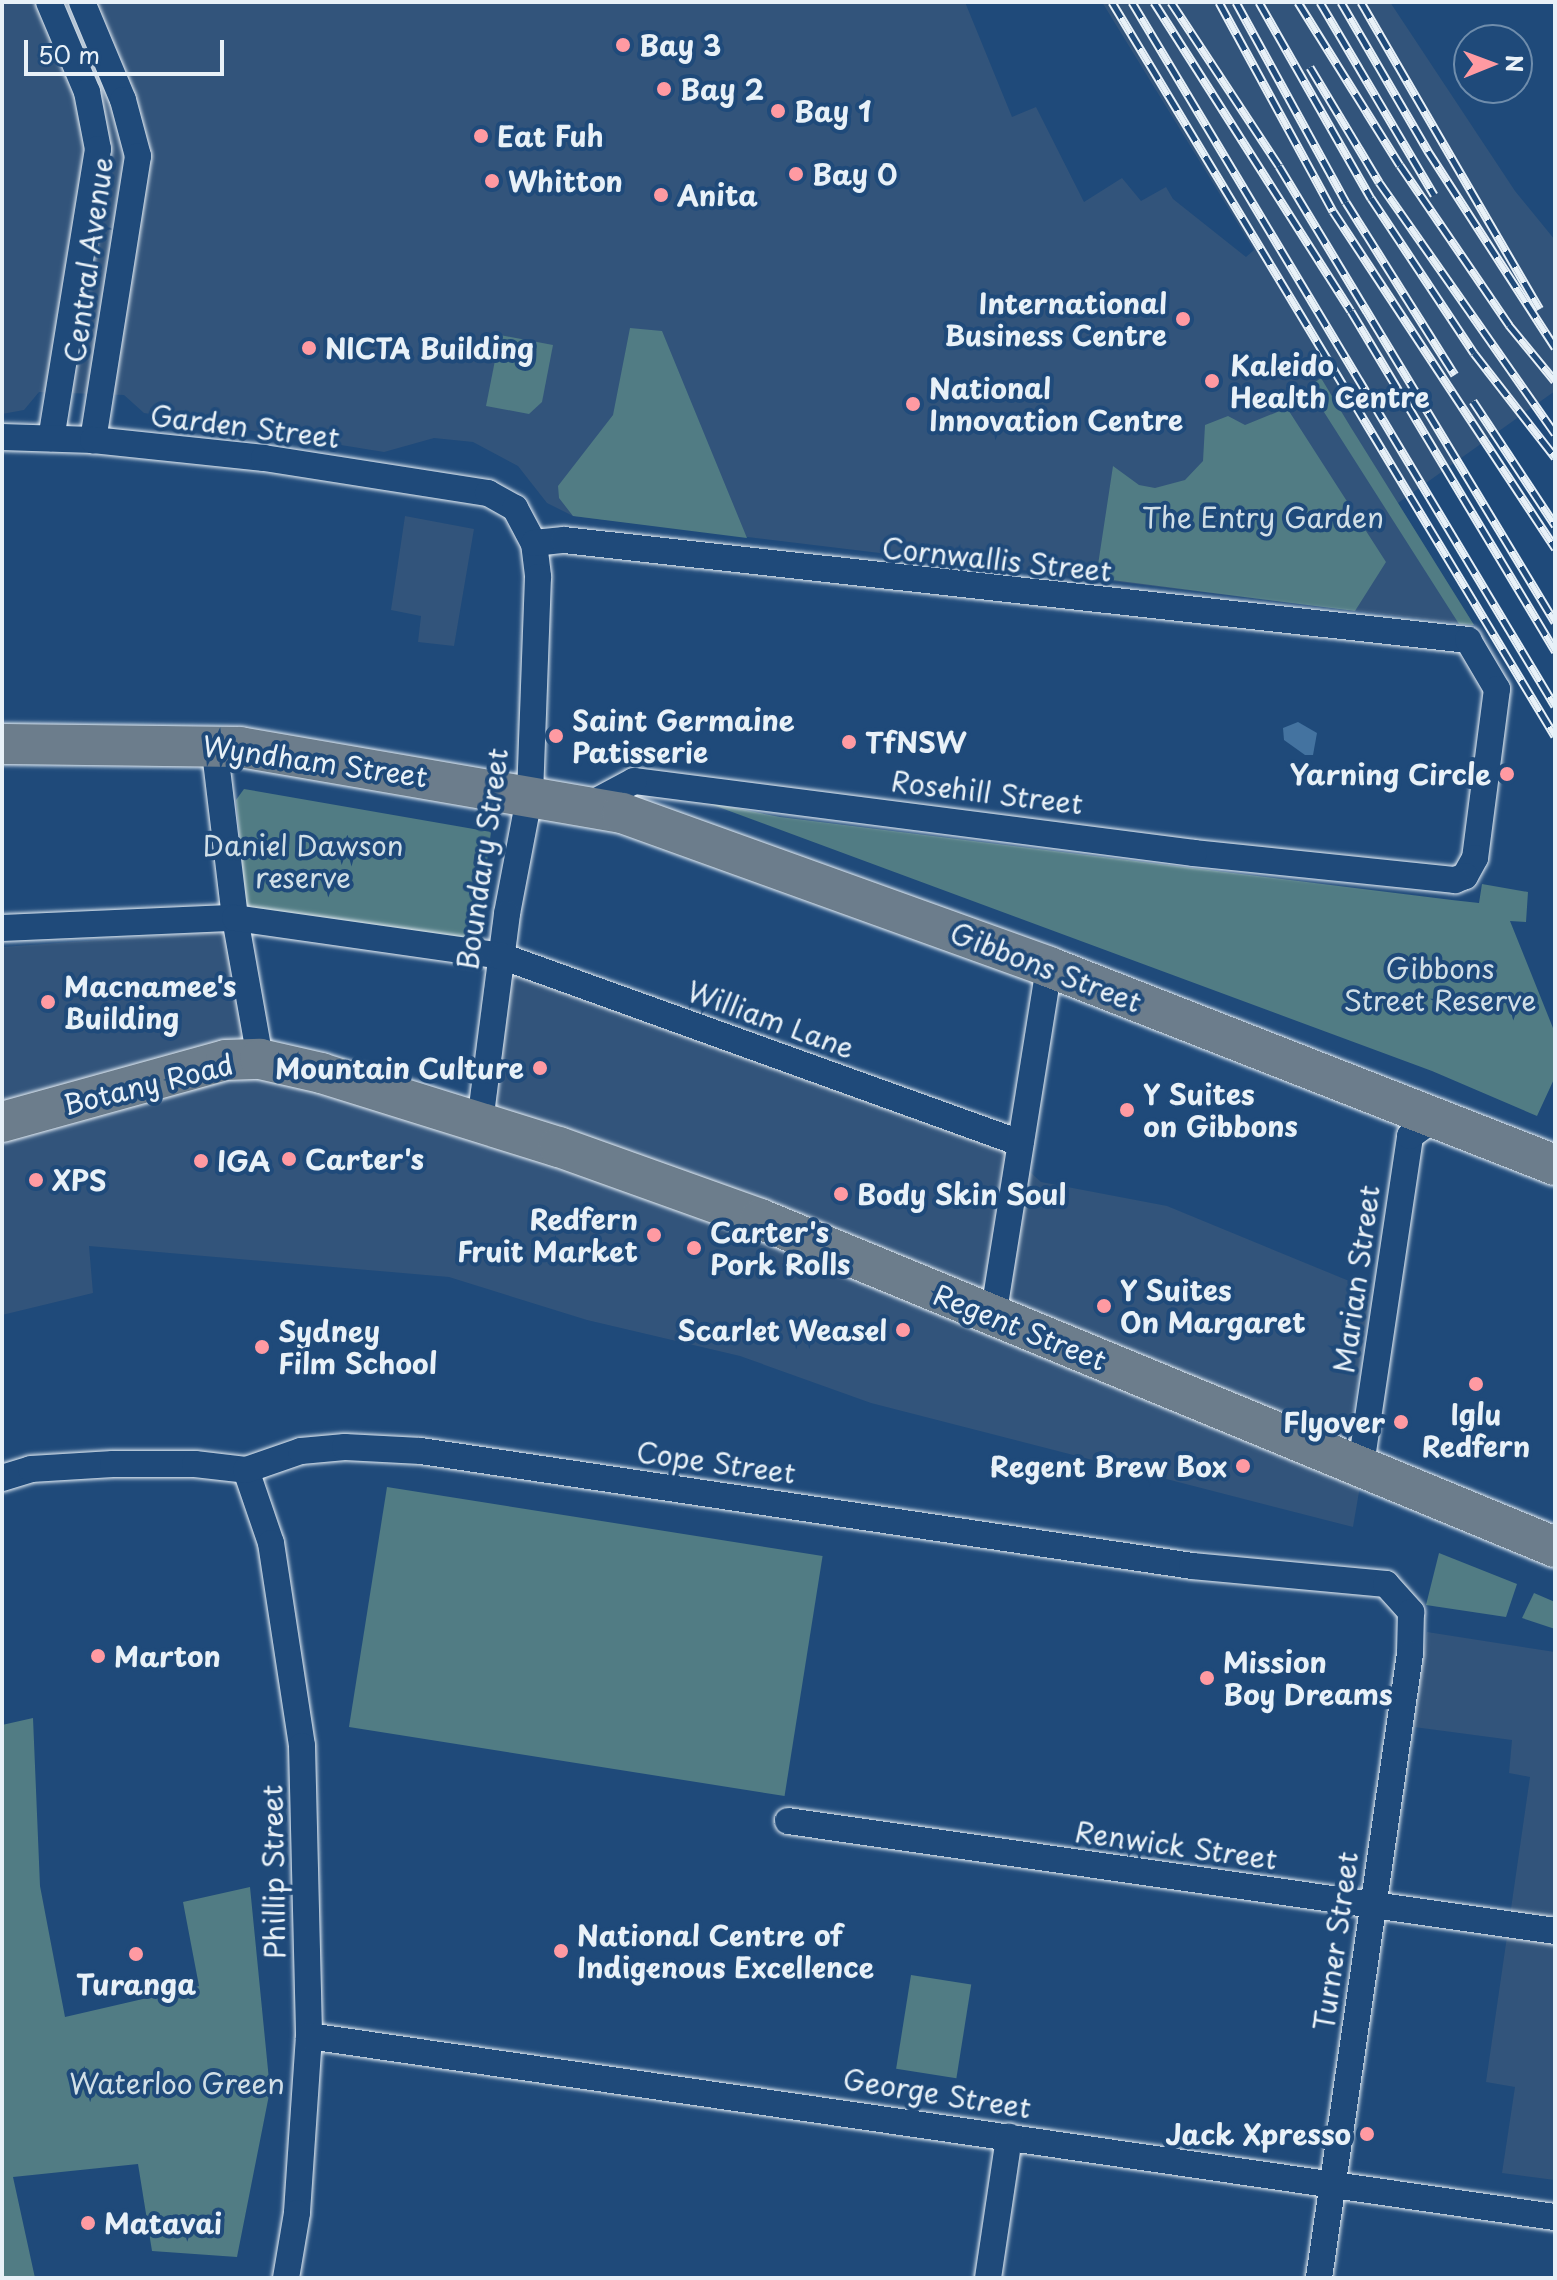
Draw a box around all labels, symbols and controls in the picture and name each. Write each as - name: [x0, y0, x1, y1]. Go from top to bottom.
- scale bar: [28, 24, 228, 74]
- north arrow: [1453, 24, 1533, 104]
- place label: Bay 3: [639, 28, 720, 62]
- text: 50 m: [38, 36, 100, 72]
- marker: Bay 3: [614, 36, 632, 54]
- text: N: [1499, 55, 1532, 73]
- place label: Bay 2: [680, 72, 762, 106]
- marker: Bay 2: [655, 80, 673, 98]
- place label: Bay 1: [794, 94, 870, 128]
- marker: Bay 1: [769, 102, 787, 120]
- place label: Eat Fuh: [497, 119, 604, 153]
- marker: Eat Fuh: [472, 127, 490, 145]
- street label: Central Avenue: [57, 155, 119, 365]
- place label: Bay 0: [812, 157, 895, 191]
- place label: Whitton: [508, 164, 623, 198]
- marker: Bay 0: [787, 165, 805, 183]
- marker: Whitton: [483, 172, 501, 190]
- place label: Anita: [677, 178, 758, 212]
- marker: Anita: [652, 186, 670, 204]
- place label: International Business Centre: [942, 286, 1167, 352]
- marker: International Business Centre: [1174, 310, 1192, 328]
- place label: NICTA Building: [325, 331, 537, 365]
- marker: NICTA Building: [300, 339, 318, 357]
- place label: Kaleido Health Centre: [1230, 348, 1432, 414]
- marker: Kaleido Health Centre: [1201, 370, 1223, 392]
- place label: National Innovation Centre: [929, 371, 1184, 437]
- marker: National Innovation Centre: [904, 395, 922, 413]
- street label: Garden Street: [148, 398, 342, 454]
- park label: The Entry Garden: [1142, 500, 1384, 534]
- street label: Cornwallis Street: [879, 530, 1115, 588]
- place label: Saint Germaine Patisserie: [572, 703, 795, 769]
- place label: TfNSW: [865, 725, 966, 759]
- marker: Saint Germaine Patisserie: [547, 727, 565, 745]
- street label: Wyndham Street: [200, 728, 430, 794]
- marker: TfNSW: [840, 733, 858, 751]
- street label: Boundary Street: [450, 746, 514, 972]
- place label: Yarning Circle: [1289, 757, 1491, 791]
- street label: Rosehill Street: [889, 764, 1085, 820]
- marker: Yarning Circle: [1498, 765, 1516, 783]
- park label: Daniel Dawson reserve: [202, 828, 404, 894]
- street label: Gibbons Street: [946, 915, 1146, 1019]
- park label: Gibbons Street Reserve: [1343, 951, 1537, 1017]
- place label: Macnamee's Building: [64, 969, 236, 1035]
- street label: William Lane: [682, 973, 860, 1065]
- marker: Macnamee's Building: [39, 993, 57, 1011]
- street label: Botany Road: [59, 1047, 237, 1121]
- place label: Mountain Culture: [275, 1051, 524, 1085]
- marker: Mountain Culture: [531, 1059, 549, 1077]
- place label: Y Suites on Gibbons: [1143, 1077, 1298, 1143]
- marker: Y Suites on Gibbons: [1118, 1101, 1136, 1119]
- place label: Carter's: [305, 1142, 424, 1176]
- place label: IGA: [217, 1144, 271, 1178]
- marker: Carter's: [280, 1150, 298, 1168]
- marker: IGA: [192, 1152, 210, 1170]
- place label: XPS: [52, 1163, 107, 1197]
- marker: XPS: [27, 1171, 45, 1189]
- place label: Body Skin Soul: [857, 1177, 1067, 1211]
- street label: Marian Street: [1326, 1183, 1386, 1375]
- marker: Body Skin Soul: [832, 1185, 850, 1203]
- place label: Redfern Fruit Market: [456, 1202, 638, 1268]
- place label: Carter's Pork Rolls: [710, 1215, 851, 1281]
- marker: Redfern Fruit Market: [645, 1226, 663, 1244]
- marker: Carter's Pork Rolls: [685, 1239, 703, 1257]
- place label: Y Suites On Margaret: [1120, 1273, 1307, 1339]
- street label: Regent Street: [928, 1277, 1112, 1377]
- marker: Y Suites On Margaret: [1095, 1297, 1113, 1315]
- place label: Scarlet Weasel: [673, 1313, 887, 1347]
- place label: Sydney Film School: [278, 1314, 439, 1380]
- marker: Scarlet Weasel: [894, 1321, 912, 1339]
- marker: Sydney Film School: [253, 1338, 271, 1356]
- marker: Iglu Redfern: [1467, 1375, 1485, 1393]
- place label: Iglu Redfern: [1422, 1397, 1530, 1463]
- place label: Flyover: [1283, 1405, 1385, 1439]
- marker: Flyover: [1392, 1413, 1410, 1431]
- street label: Cope Street: [634, 1434, 798, 1490]
- place label: Regent Brew Box: [989, 1449, 1227, 1483]
- marker: Regent Brew Box: [1234, 1457, 1252, 1475]
- place label: Marton: [114, 1639, 221, 1673]
- place label: Mission Boy Dreams: [1223, 1645, 1393, 1711]
- marker: Marton: [89, 1647, 107, 1665]
- marker: Mission Boy Dreams: [1198, 1669, 1216, 1687]
- street label: Phillip Street: [255, 1785, 291, 1959]
- street label: Renwick Street: [1072, 1814, 1280, 1876]
- street label: Turner Street: [1306, 1848, 1364, 2034]
- place label: National Centre of Indigenous Excellence: [577, 1918, 874, 1984]
- marker: National Centre of Indigenous Excellence: [552, 1942, 570, 1960]
- marker: Turanga: [127, 1945, 145, 1963]
- place label: Turanga: [76, 1967, 196, 2001]
- street label: George Street: [841, 2062, 1033, 2124]
- park label: Waterloo Green: [68, 2066, 286, 2100]
- place label: Jack Xpresso: [1165, 2117, 1351, 2151]
- marker: Jack Xpresso: [1358, 2125, 1376, 2143]
- place label: Matavai: [104, 2206, 222, 2240]
- marker: Matavai: [79, 2214, 97, 2232]

